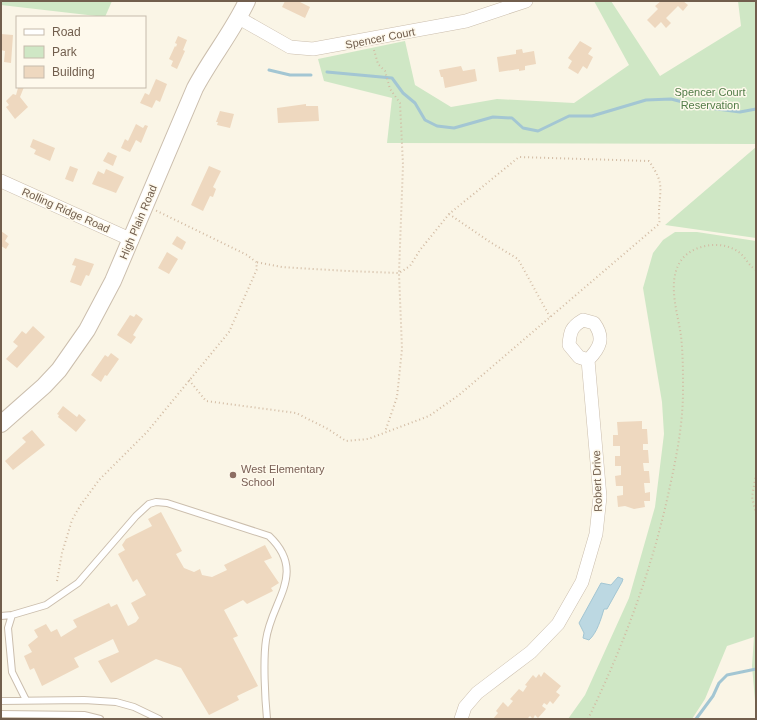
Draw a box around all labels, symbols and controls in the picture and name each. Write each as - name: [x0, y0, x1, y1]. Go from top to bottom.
- legend: [16, 16, 146, 88]
- text: Road: [52, 25, 81, 39]
- street label: Spencer Court: [344, 25, 416, 51]
- text: Park: [52, 45, 78, 59]
- text: Building: [52, 65, 95, 79]
- park label: Spencer Court Reservation: [675, 86, 745, 111]
- street label: High Plain Road: [117, 183, 159, 261]
- street label: Rolling Ridge Road: [20, 185, 112, 235]
- street label: Robert Drive: [590, 450, 604, 512]
- place label: West Elementary School: [241, 463, 325, 488]
- marker: West Elementary School: [228, 470, 238, 480]

